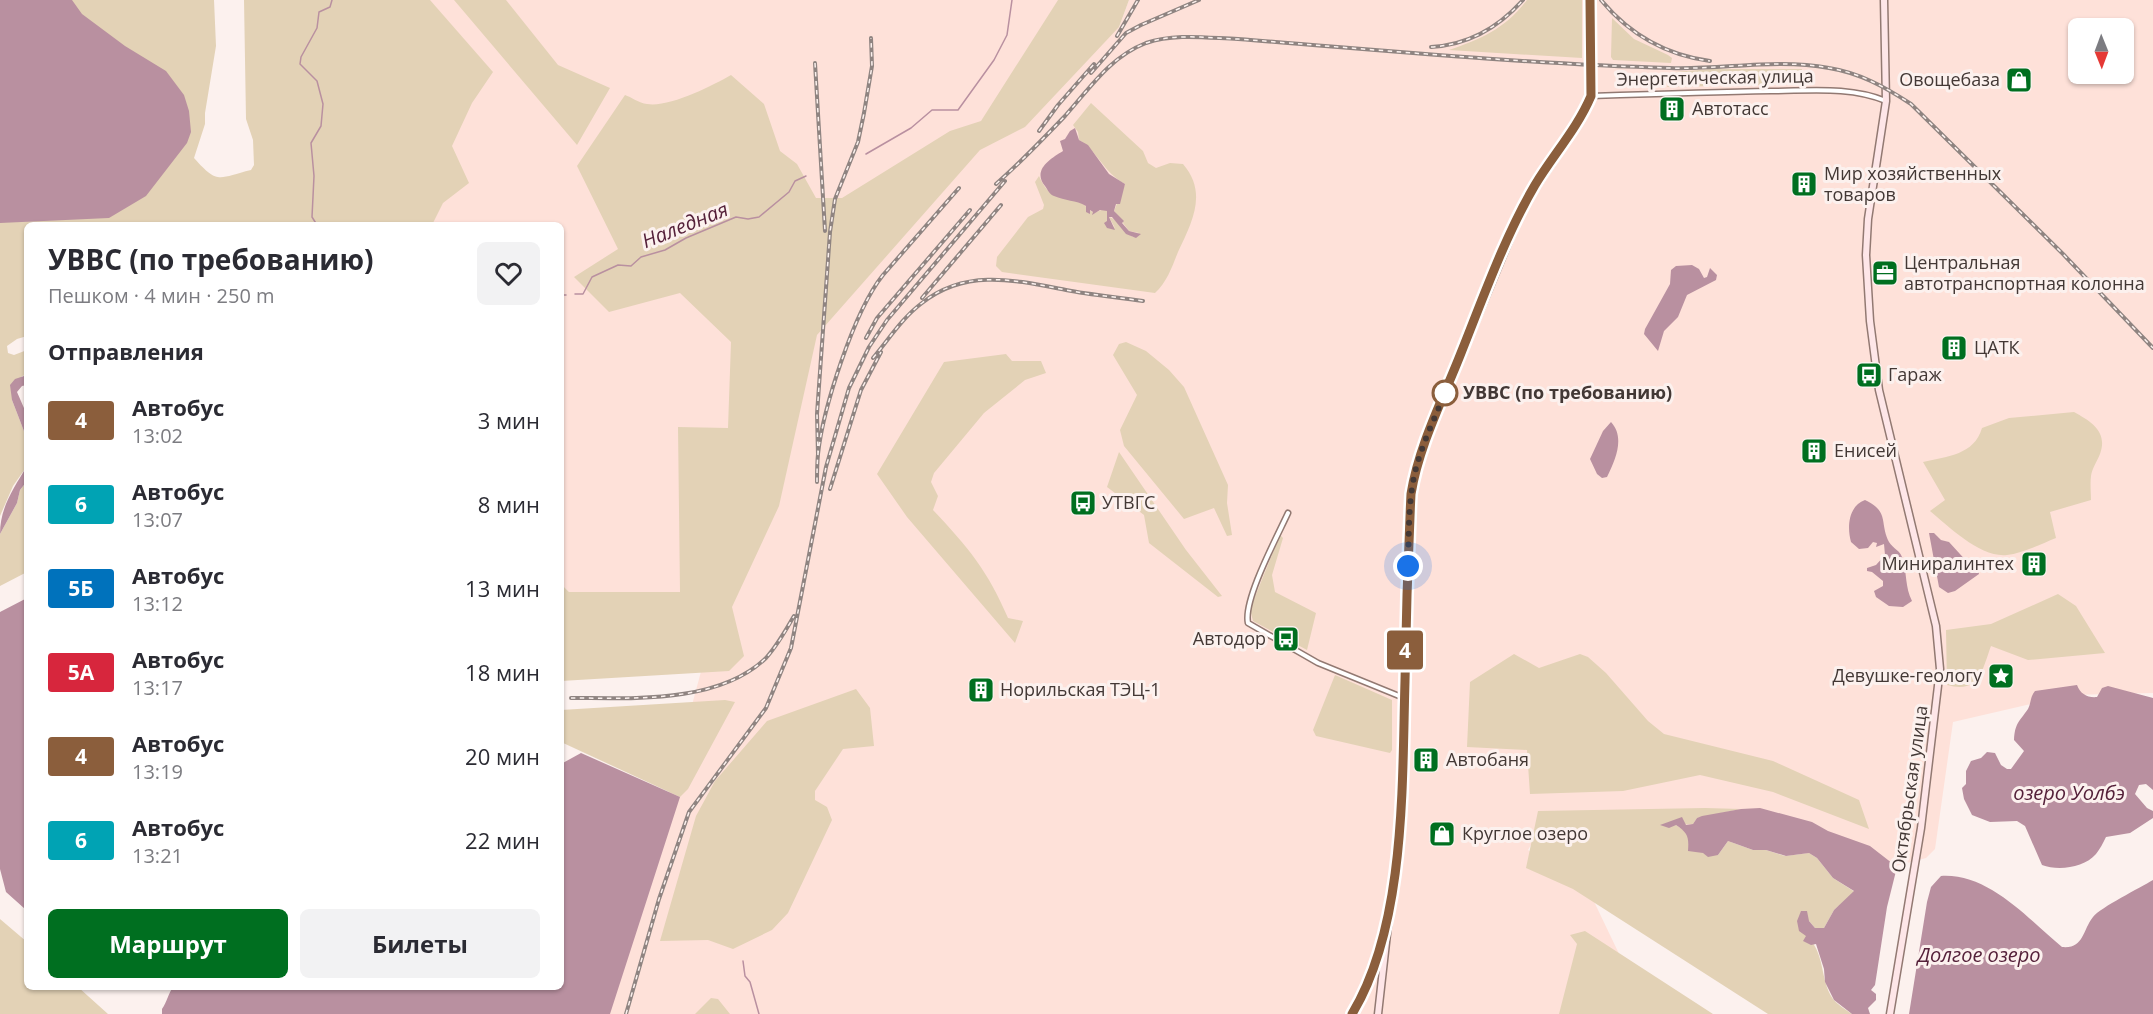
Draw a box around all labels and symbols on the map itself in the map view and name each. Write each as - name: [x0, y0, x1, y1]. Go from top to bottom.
- north arrow: [2068, 18, 2134, 84]
- street label: Энергетическая улица: [1616, 63, 1814, 91]
- shop icon: Овощебаза: [2004, 65, 2034, 95]
- place label: Овощебаза: [1899, 67, 2000, 91]
- building icon: Автотасс: [1657, 94, 1687, 124]
- place label: Автотасс: [1692, 96, 1769, 120]
- place label: Мир хозяйственных товаров: [1824, 161, 2002, 206]
- building icon: Мир хозяйственных товаров: [1789, 169, 1819, 199]
- water label: Наледная: [638, 195, 732, 254]
- place label: Центральная автотранспортная колонна: [1904, 250, 2145, 295]
- office icon: Центральная автотранспортная колонна: [1870, 258, 1900, 288]
- building icon: ЦАТК: [1939, 333, 1969, 363]
- place label: ЦАТК: [1974, 335, 2020, 359]
- bus stop icon: Гараж: [1854, 360, 1884, 390]
- place label: Гараж: [1888, 362, 1942, 386]
- marker: УВВС (по требованию): [1432, 380, 1458, 406]
- place label: УВВС (по требованию): [1463, 380, 1672, 404]
- building icon: Енисей: [1799, 436, 1829, 466]
- place label: Енисей: [1834, 438, 1897, 462]
- bus stop icon: УТВГС: [1068, 488, 1098, 518]
- place label: УТВГС: [1102, 490, 1155, 514]
- building icon: Миниралинтех: [2019, 549, 2049, 579]
- your location: [1393, 551, 1423, 581]
- place label: Миниралинтех: [1881, 551, 2015, 575]
- bus stop icon: Автодор: [1271, 624, 1301, 654]
- place label: Автодор: [1193, 626, 1266, 650]
- line badge: 4: [1386, 630, 1424, 670]
- place icon: Девушке-геологу: [1986, 661, 2016, 691]
- place label: Девушке-геологу: [1832, 663, 1983, 687]
- building icon: Норильская ТЭЦ-1: [966, 675, 996, 705]
- place label: Норильская ТЭЦ-1: [1000, 677, 1161, 701]
- street label: Октябрьская улица: [1885, 704, 1933, 874]
- building icon: Автобаня: [1411, 745, 1441, 775]
- place label: Автобаня: [1446, 747, 1529, 771]
- water label: озеро Уолбэ: [2013, 779, 2125, 806]
- shop icon: Круглое озеро: [1427, 819, 1457, 849]
- place label: Круглое озеро: [1462, 821, 1588, 845]
- water label: Долгое озеро: [1916, 941, 2040, 968]

